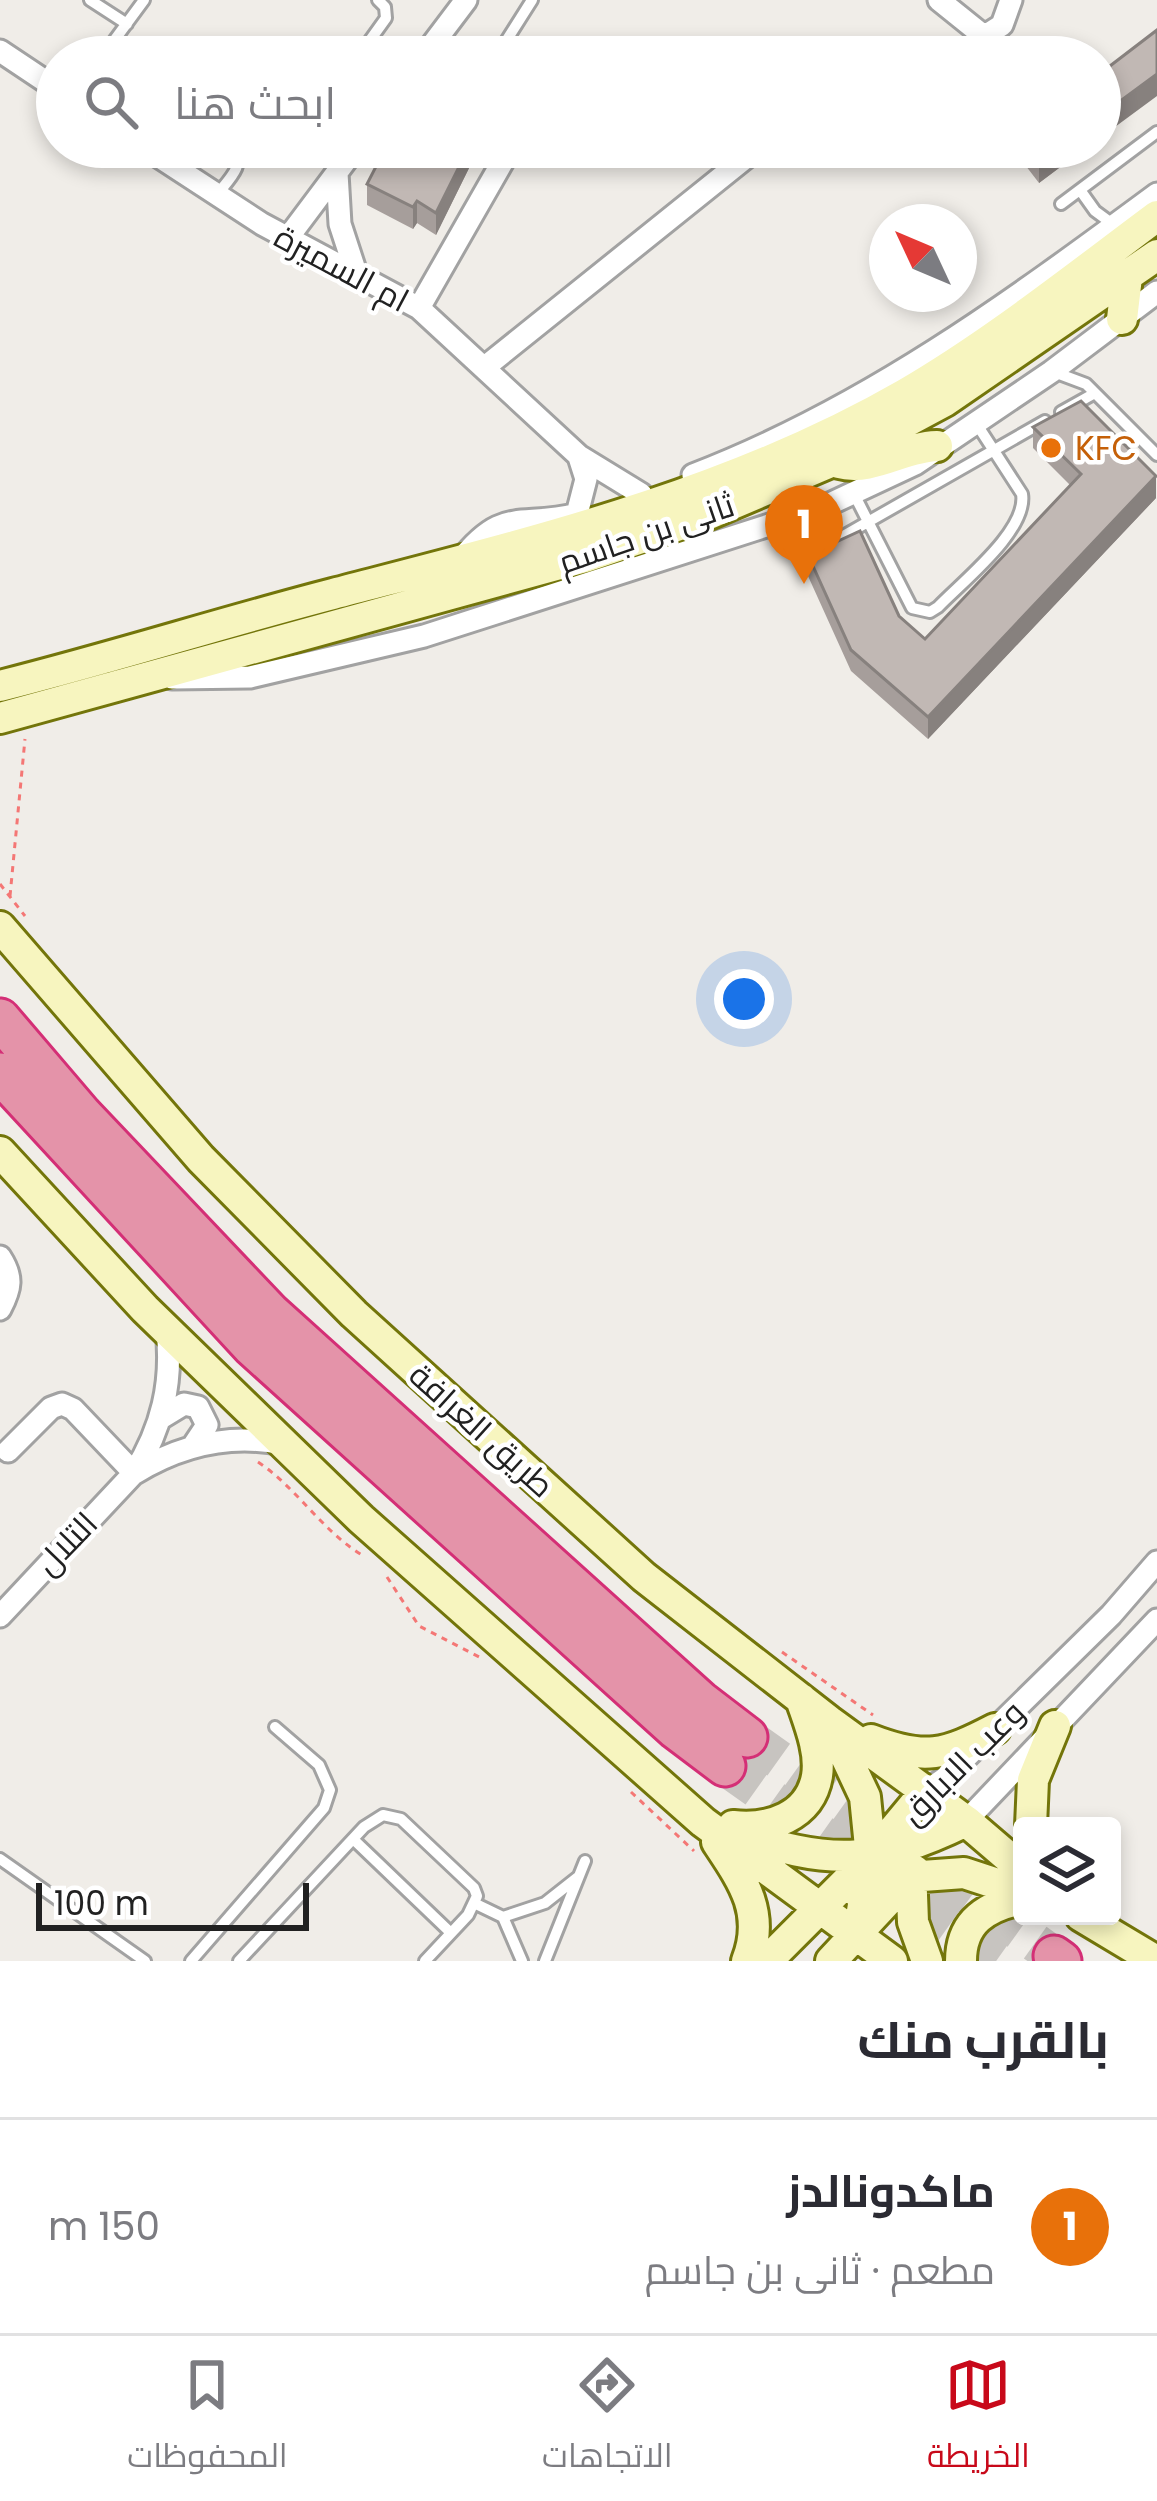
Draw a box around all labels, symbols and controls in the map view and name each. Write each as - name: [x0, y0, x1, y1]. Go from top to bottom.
- search box: [36, 36, 1121, 168]
- icon: search: [78, 69, 144, 135]
- text: ابحث هنا: [174, 72, 336, 135]
- north arrow: [869, 204, 977, 312]
- street label: ام السميرة: [266, 213, 417, 323]
- place label: KFC: [1075, 425, 1137, 472]
- marker: KFC: [1038, 435, 1064, 461]
- street label: ثانى بن جاسم: [552, 481, 741, 586]
- pin: 1: [765, 485, 843, 584]
- your location: [714, 969, 774, 1029]
- street label: طريق الغرافة: [399, 1352, 565, 1508]
- street label: التلال: [25, 1501, 108, 1585]
- street label: وعب الابارق: [889, 1689, 1035, 1835]
- map controls: [1013, 1817, 1121, 1925]
- button: layers: [1013, 1817, 1121, 1925]
- scale bar: [36, 1877, 309, 1930]
- text: 100 m: [54, 1880, 149, 1927]
- text: بالقرب منك: [858, 2004, 1109, 2076]
- text: ماكدونالدز: [787, 2160, 995, 2223]
- text: 150 m: [48, 2199, 160, 2254]
- text: 1: [1063, 2199, 1077, 2254]
- text: مطعم · ثانى بن جاسم: [645, 2243, 995, 2298]
- tab: المحفوظات: [127, 2352, 288, 2486]
- tab: الاتجاهات: [542, 2352, 673, 2486]
- tab: الخريطة: [927, 2352, 1030, 2486]

